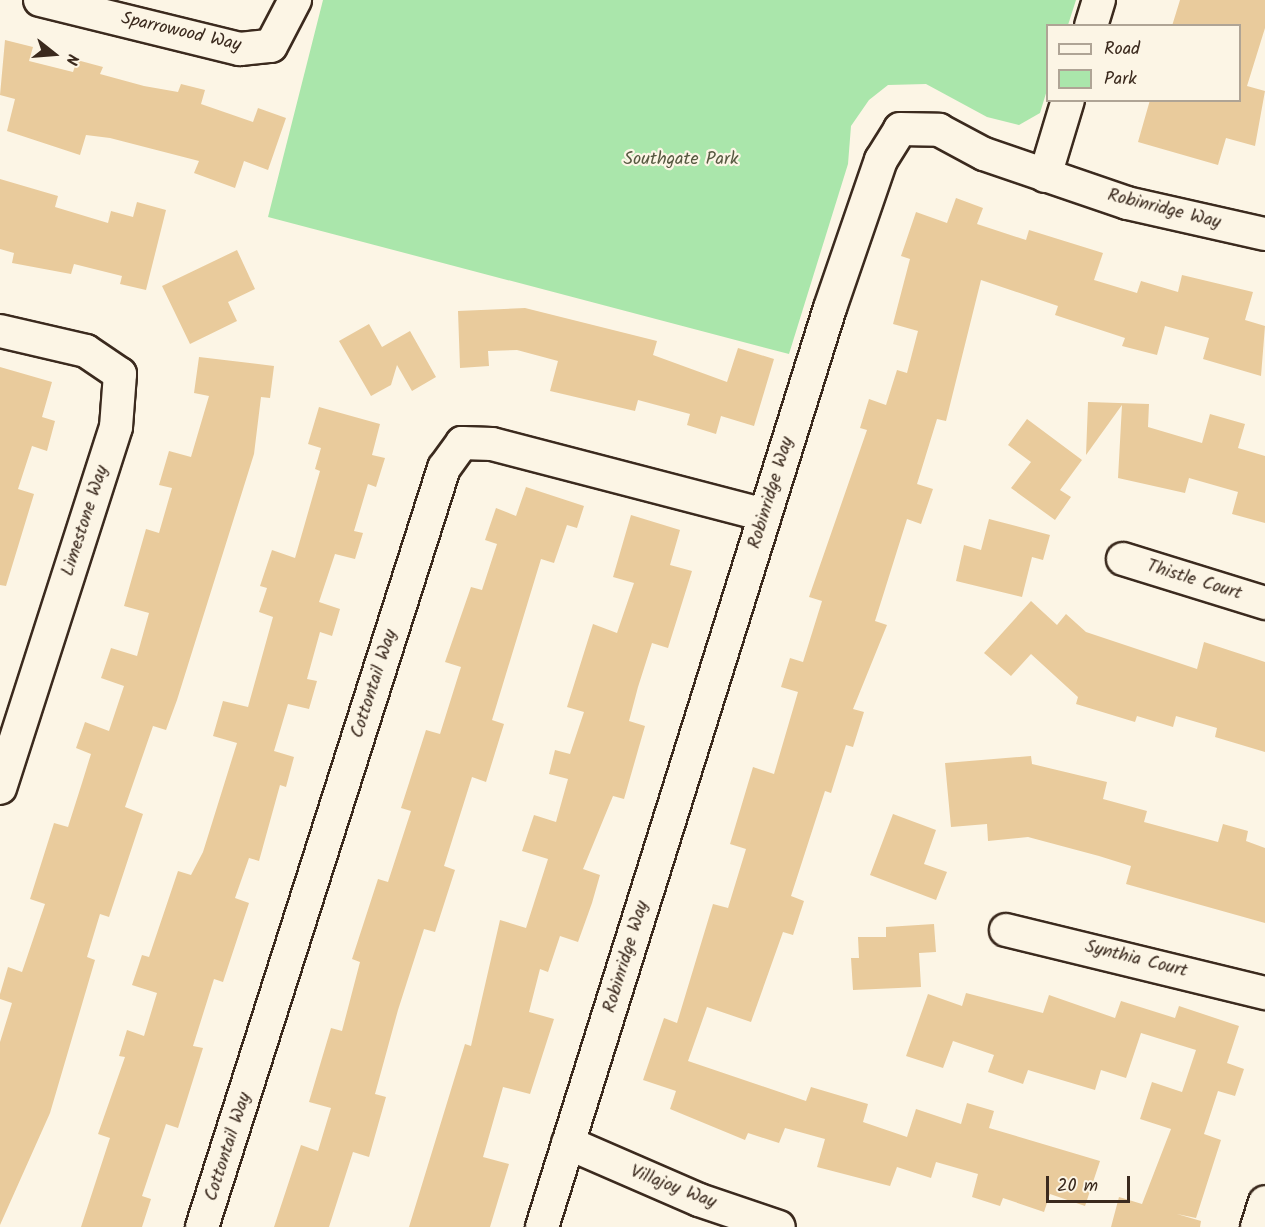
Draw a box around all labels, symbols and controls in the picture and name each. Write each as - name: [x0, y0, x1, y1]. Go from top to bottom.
- street label: Sparrowood Way: [119, 9, 243, 57]
- north arrow: [24, 24, 84, 84]
- legend: [1046, 24, 1241, 102]
- text: Road: [1104, 35, 1140, 64]
- text: N: [58, 51, 85, 68]
- text: Park: [1104, 65, 1137, 94]
- park label: Southgate Park: [624, 149, 738, 171]
- street label: Robinridge Way: [1105, 185, 1223, 235]
- street label: Robinridge Way: [745, 434, 799, 552]
- street label: Limestone Way: [58, 463, 114, 579]
- street label: Thistle Court: [1144, 556, 1244, 606]
- street label: Cottontail Way: [347, 627, 403, 741]
- street label: Robinridge Way: [600, 898, 654, 1016]
- street label: Synthia Court: [1083, 937, 1189, 983]
- street label: Cottontail Way: [201, 1090, 257, 1204]
- street label: Villajoy Way: [627, 1162, 719, 1214]
- scale bar: [1049, 1164, 1133, 1202]
- text: 20 m: [1057, 1172, 1098, 1201]

